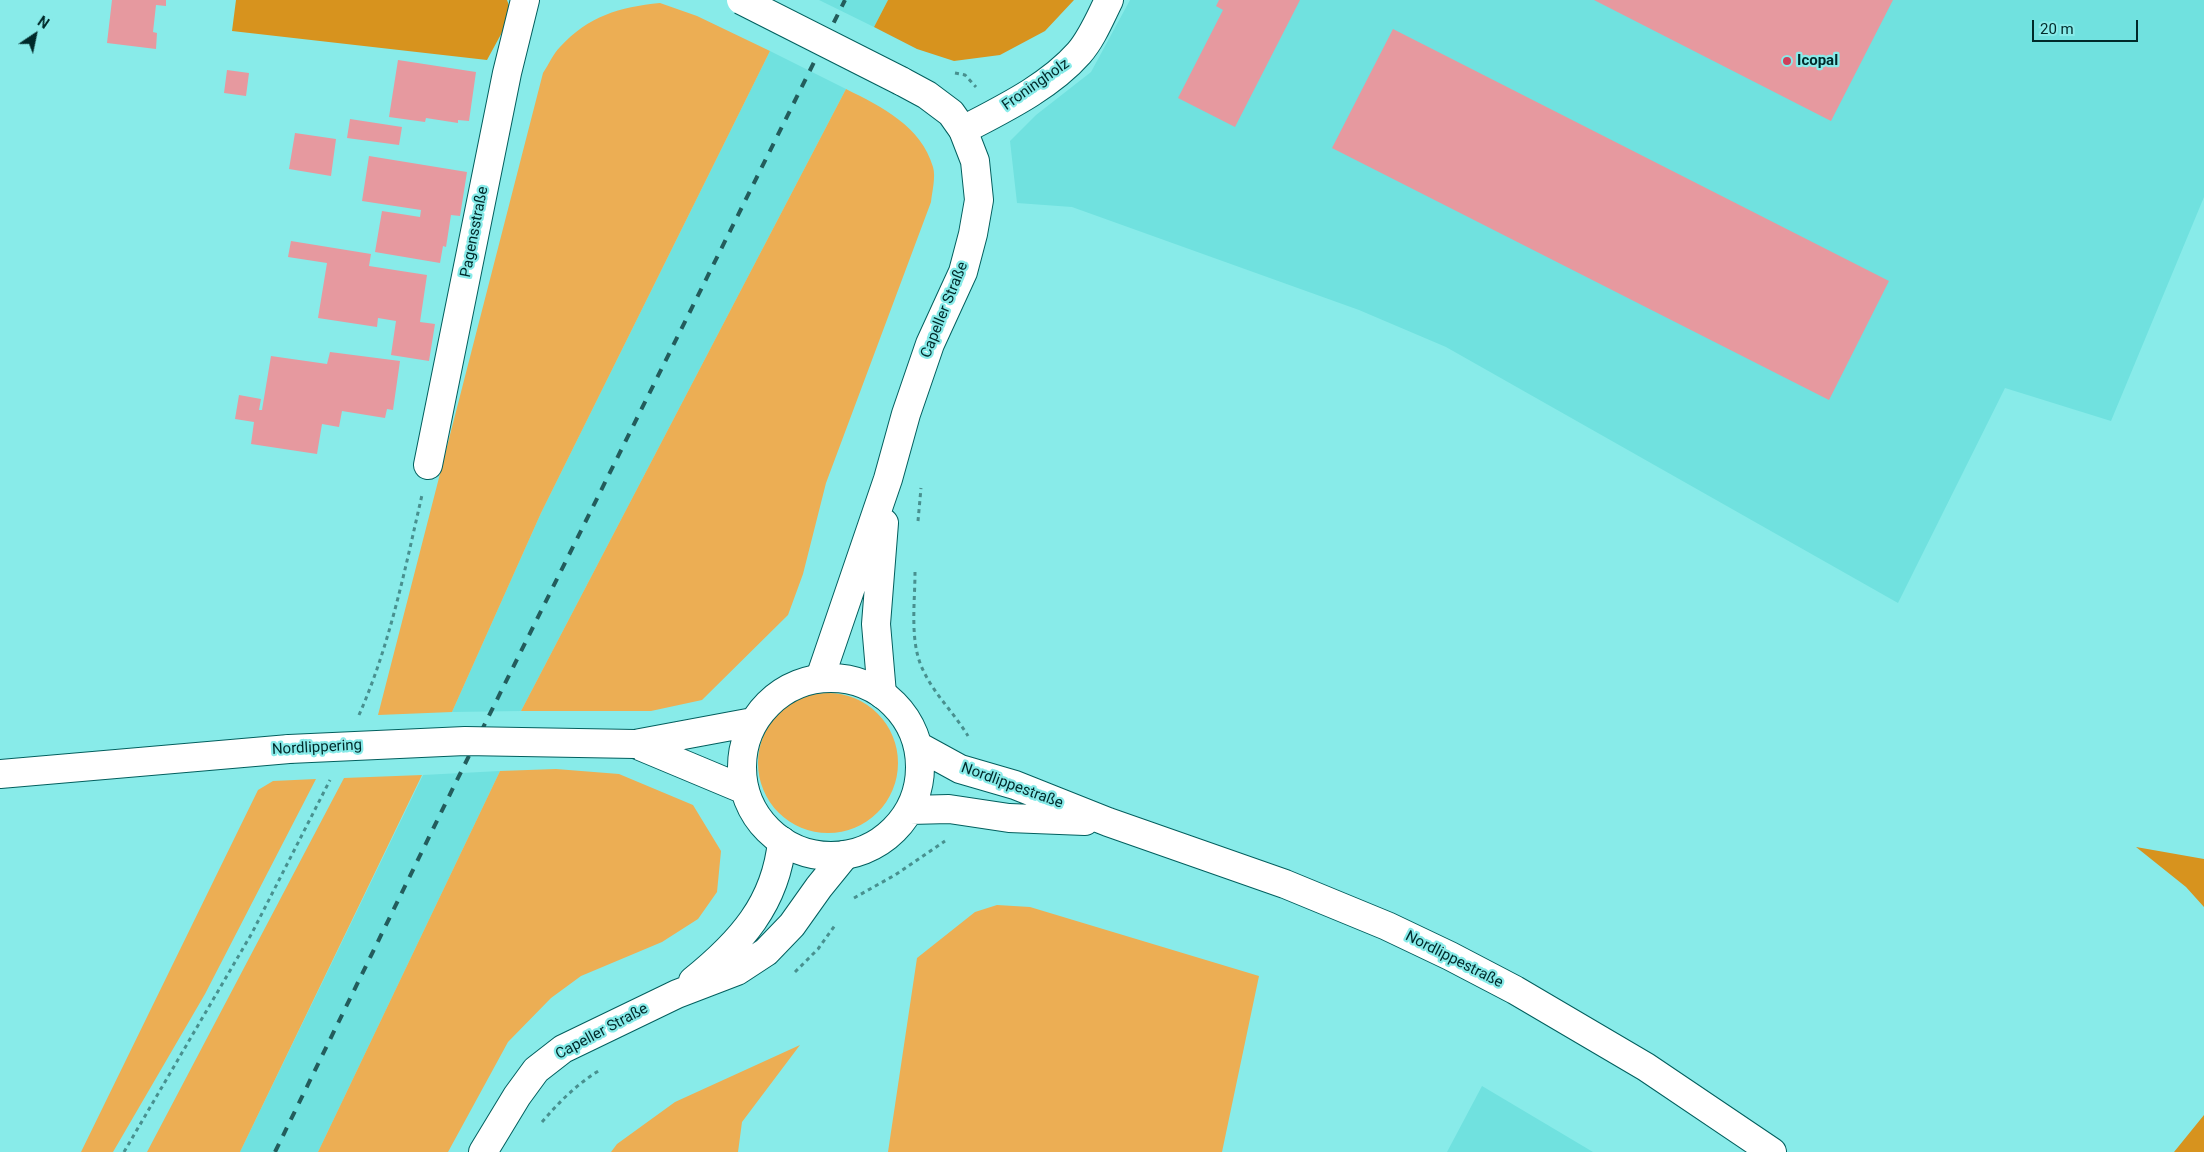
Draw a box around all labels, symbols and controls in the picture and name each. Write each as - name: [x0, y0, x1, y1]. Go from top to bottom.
- north arrow: [10, 10, 60, 60]
- scale bar: [2034, 10, 2140, 42]
- text: N: [35, 13, 52, 32]
- text: 20 m: [2040, 20, 2074, 38]
- place label: Icopal: [1797, 52, 1838, 70]
- street label: Froningholz: [999, 55, 1073, 115]
- marker: Icopal: [1781, 55, 1793, 67]
- street label: Pagensstraße: [457, 185, 493, 279]
- street label: Capeller Straße: [918, 259, 972, 361]
- street label: Nordlippering: [271, 737, 363, 759]
- street label: Nordlippestraße: [959, 759, 1065, 813]
- street label: Nordlippestraße: [1402, 928, 1506, 992]
- street label: Capeller Straße: [553, 1000, 651, 1064]

